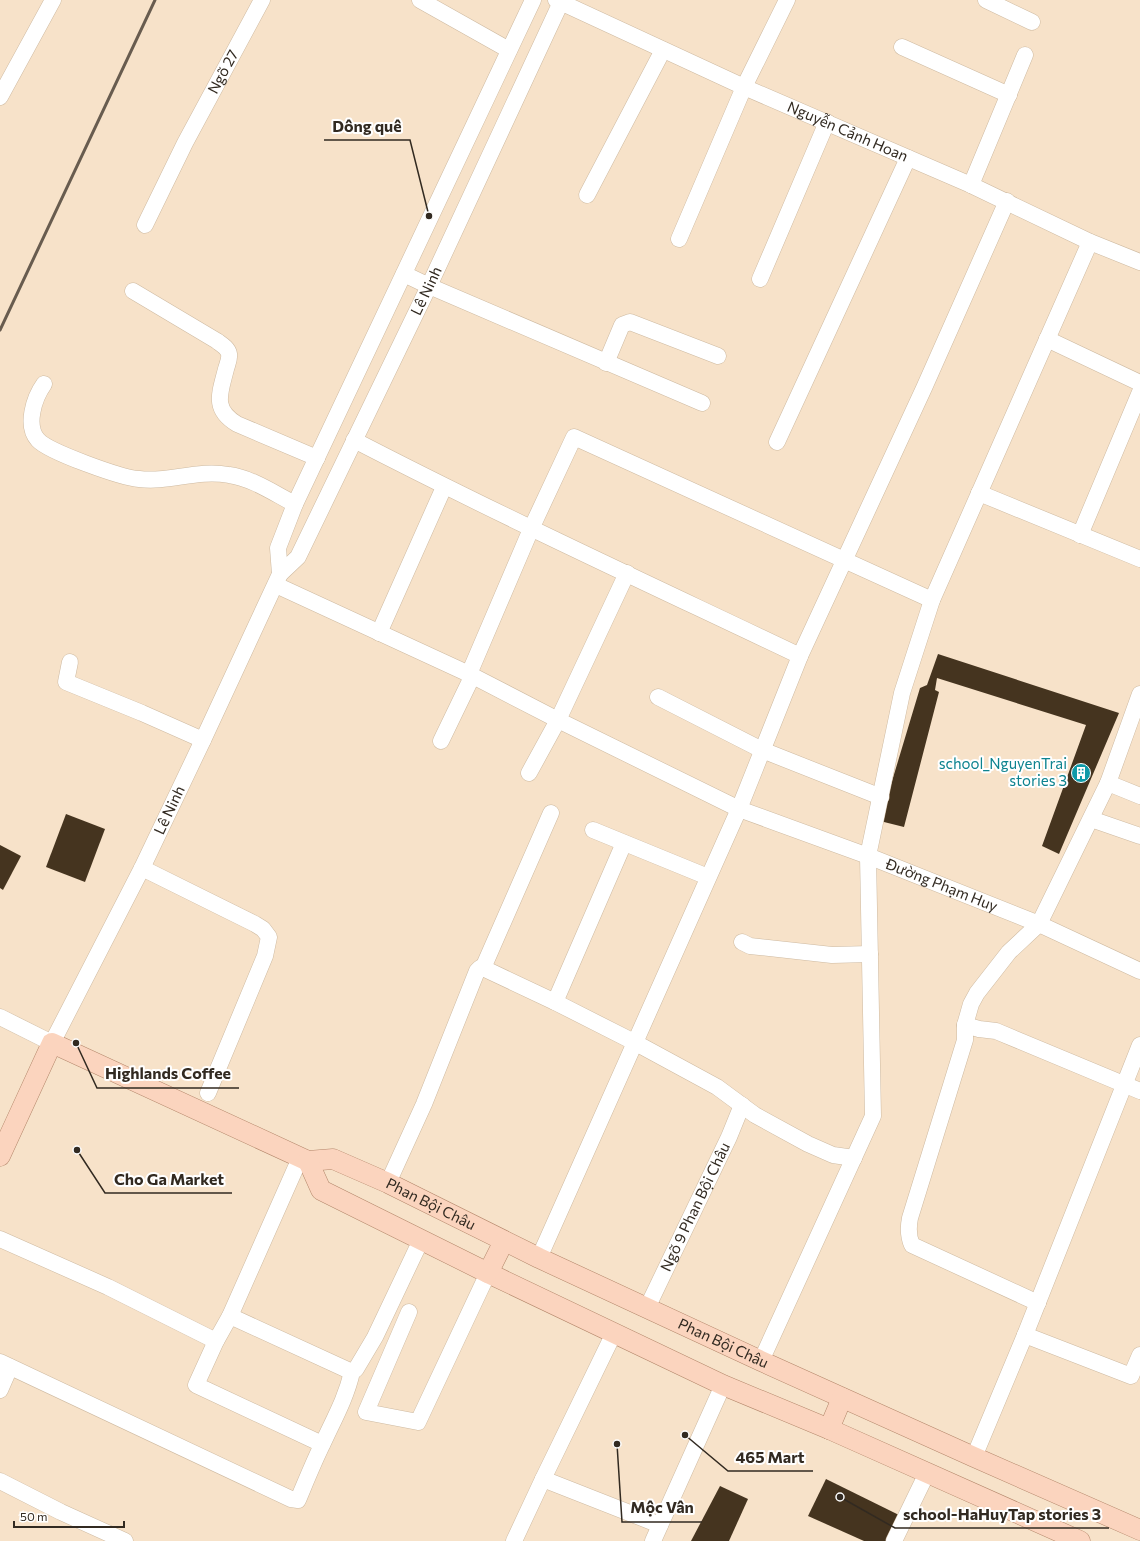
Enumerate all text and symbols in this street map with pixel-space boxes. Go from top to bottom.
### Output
street label: Ngõ 27 [203,46,242,97]
street label: Nguyễn Cảnh Hoan [785,97,911,165]
callout: Dông quê [324,112,410,140]
text: Dông quê [332,116,402,135]
street label: Lê Ninh [406,263,445,318]
place label: school_NguyenTrai stories 3 [939,754,1067,789]
building icon: school_NguyenTrai stories 3 [1070,762,1092,784]
street label: Lê Ninh [149,782,188,837]
street label: Đường Phạm Huy [883,854,1001,915]
callout: Highlands Coffee [97,1060,239,1088]
text: Highlands Coffee [105,1063,231,1082]
street label: Ngõ 9 Phan Bội Châu [656,1139,733,1274]
callout: Cho Ga Market [105,1165,232,1193]
text: Cho Ga Market [114,1169,224,1188]
street label: Phan Bội Châu [383,1173,479,1233]
street label: Phan Bội Châu [675,1314,772,1371]
callout: 465 Mart [728,1443,813,1471]
text: 465 Mart [735,1447,805,1466]
callout: Mộc Vân [622,1494,702,1522]
text: Mộc Vân [630,1497,694,1517]
callout: school-HaHuyTap stories 3 [895,1500,1109,1528]
scale bar [14,1503,124,1529]
text: school-HaHuyTap stories 3 [903,1504,1101,1523]
text: 50 m [20,1509,48,1523]

